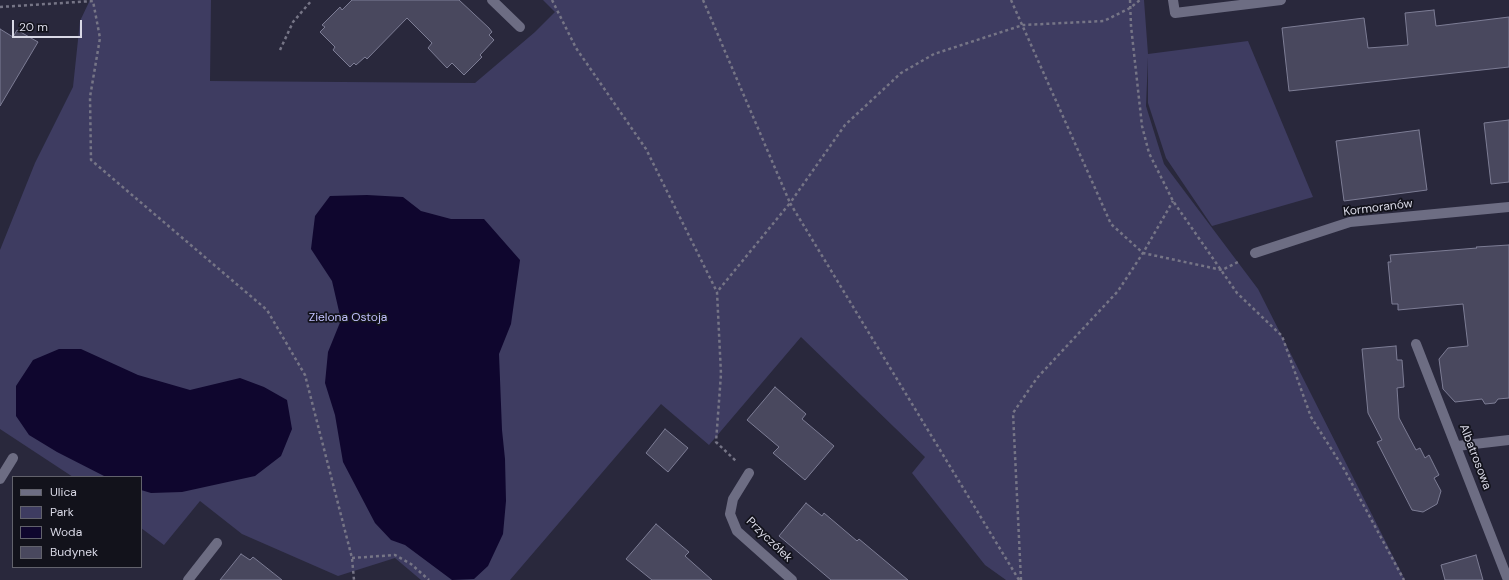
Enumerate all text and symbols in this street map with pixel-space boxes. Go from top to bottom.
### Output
scale bar [14,12,84,38]
text: 20 m [19,19,48,35]
street label: Kormoranów [1342,197,1414,219]
park label: Zielona Ostoja [309,311,387,325]
street label: Albatrosowa [1456,422,1494,492]
legend [12,476,142,568]
text: Ulica [50,484,77,500]
text: Park [50,504,74,520]
street label: Przyczółek [743,515,795,565]
text: Woda [50,524,82,540]
text: Budynek [50,544,98,560]

